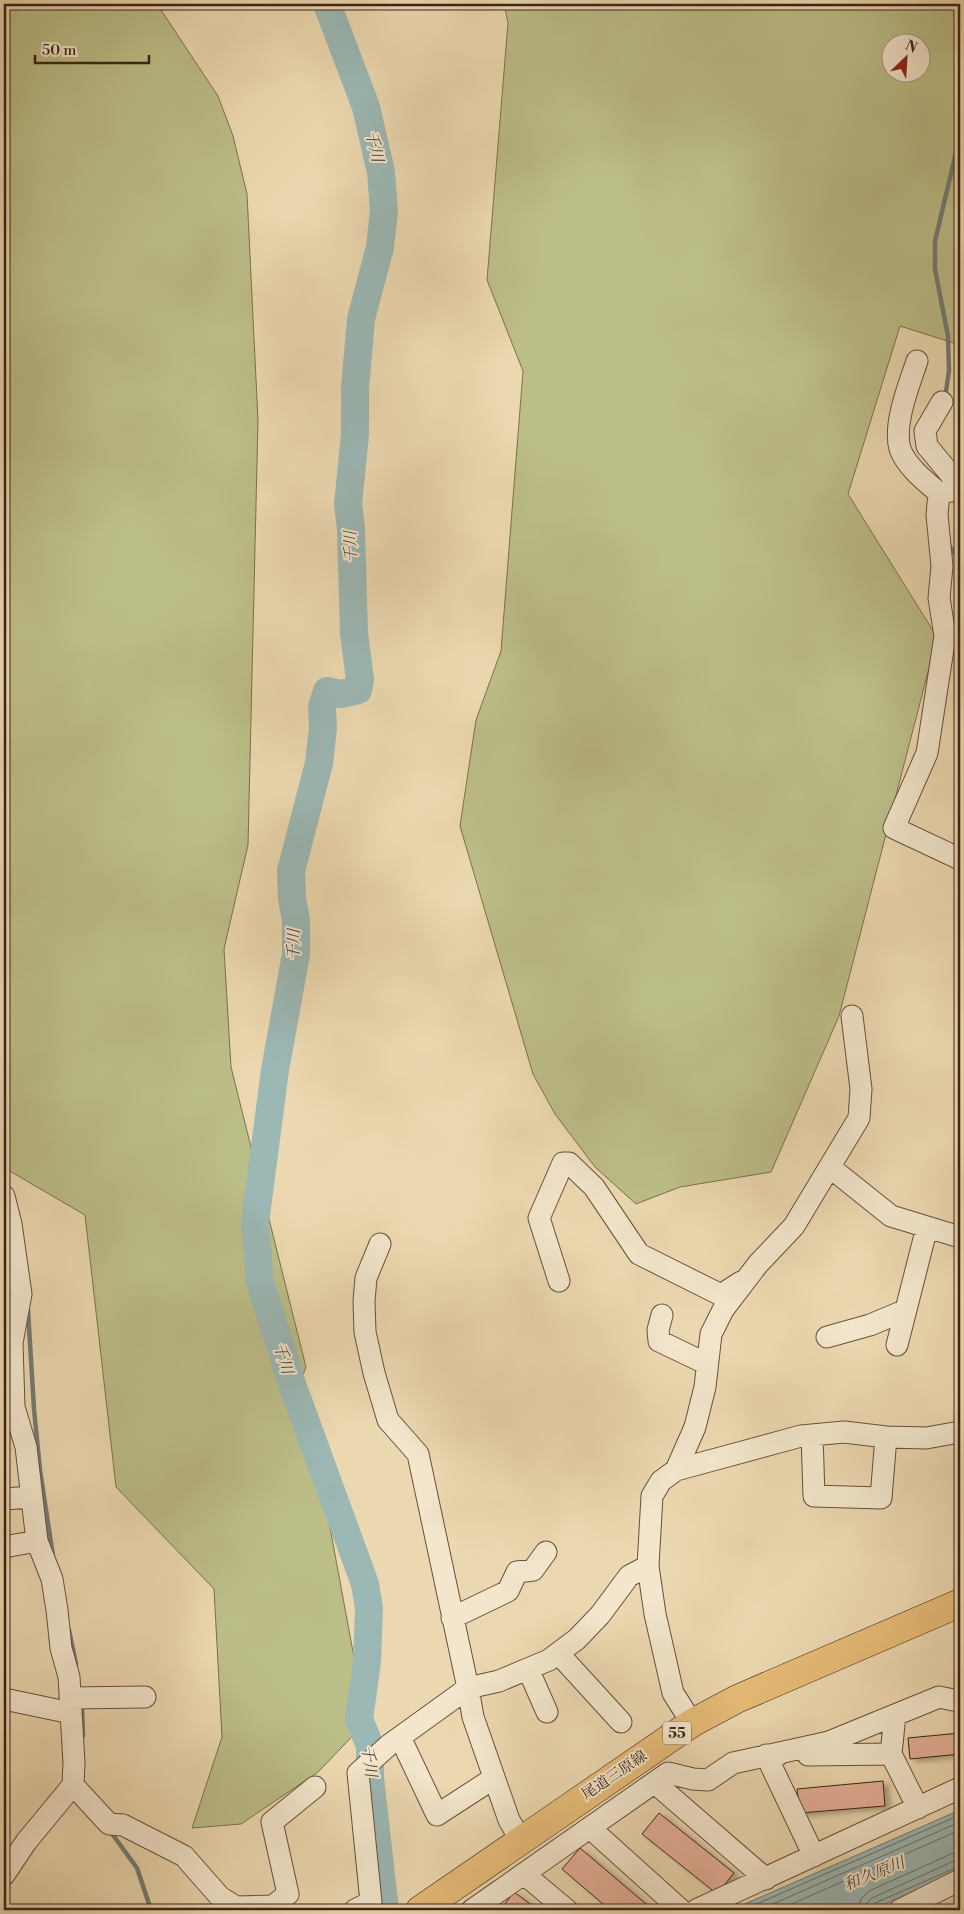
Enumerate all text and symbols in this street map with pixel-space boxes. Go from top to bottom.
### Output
scale bar [35,32,149,64]
north arrow [882,32,932,82]
text: N [902,37,920,58]
text: 50 m [42,41,76,60]
water label: 千川 [361,128,388,166]
water label: 千川 [340,529,362,563]
water label: 千川 [284,927,304,961]
water label: 千川 [269,1340,298,1378]
road number: 55 [663,1722,691,1745]
water label: 千川 [357,1744,381,1780]
street label: 尾道三原線 [578,1747,651,1804]
water label: 和久原川 [841,1852,910,1895]

